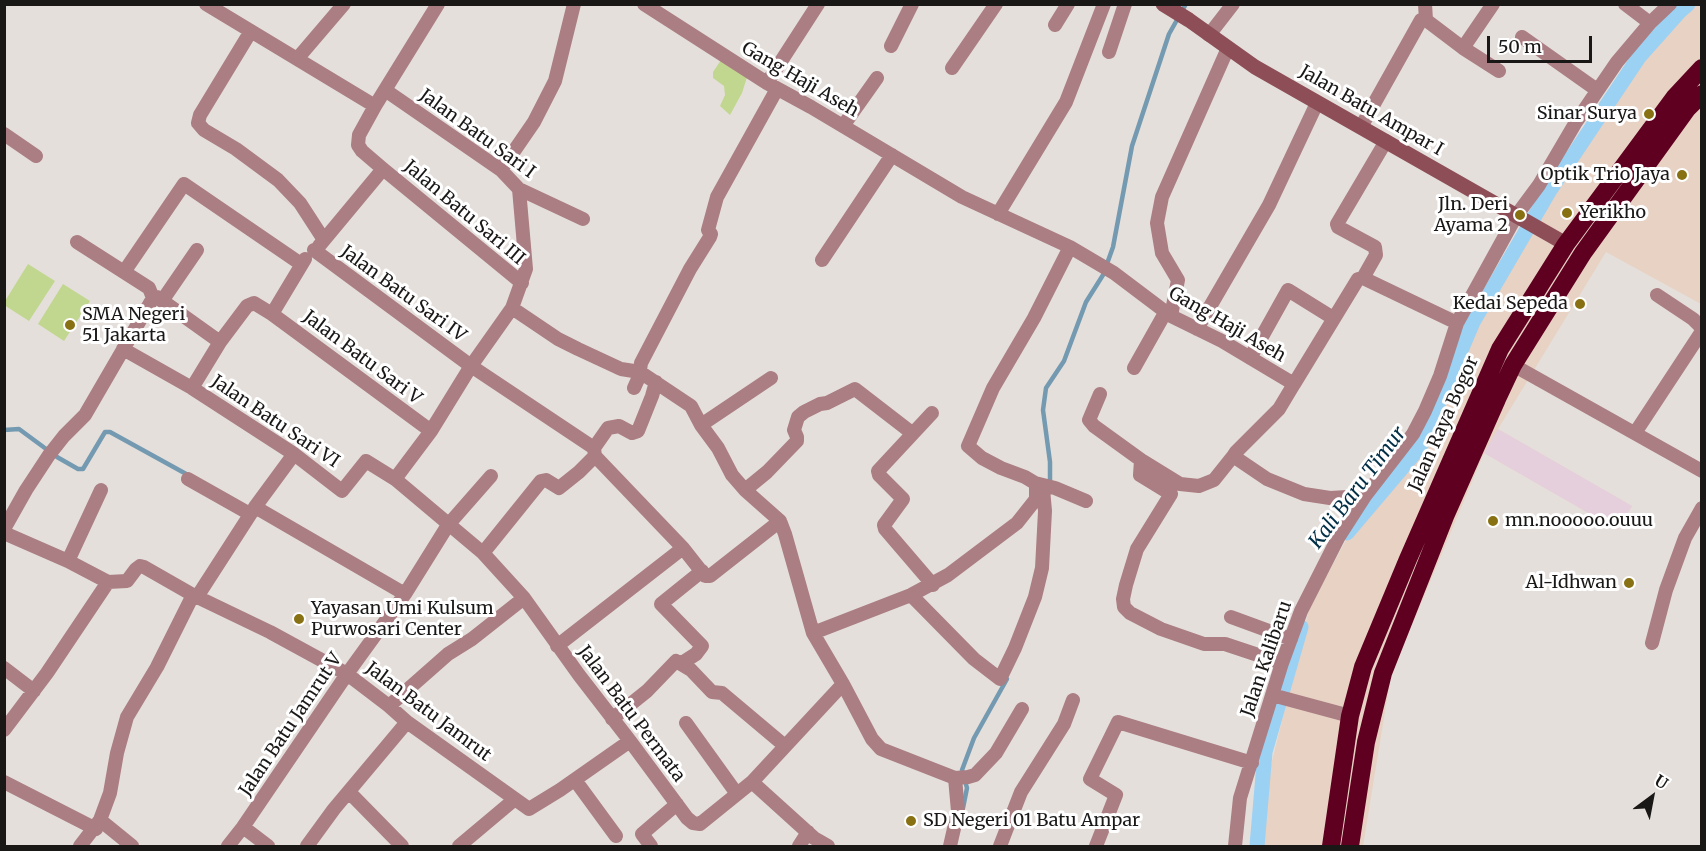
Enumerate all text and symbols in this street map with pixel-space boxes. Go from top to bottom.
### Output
scale bar [1490,24,1595,62]
text: 50 m [1498,35,1542,58]
street label: Gang Haji Aseh [738,38,862,122]
street label: Jalan Batu Ampar I [1295,61,1447,161]
street label: Jalan Batu Sari I [415,85,539,183]
place label: Sinar Surya [1537,103,1637,125]
marker: Sinar Surya [1642,107,1656,121]
street label: Jalan Batu Sari III [399,156,529,270]
place label: Optik Trio Jaya [1541,164,1670,186]
marker: Optik Trio Jaya [1675,168,1689,182]
place label: Jln. Deri Ayama 2 [1434,194,1508,236]
place label: Yerikho [1579,202,1646,224]
marker: Yerikho [1560,206,1574,220]
marker: Jln. Deri Ayama 2 [1513,208,1527,222]
street label: Jalan Batu Sari IV [336,241,470,347]
street label: Gang Haji Aseh [1165,283,1289,367]
place label: Kedai Sepeda [1453,293,1568,315]
marker: Kedai Sepeda [1573,297,1587,311]
place label: SMA Negeri 51 Jakarta [82,304,185,346]
street label: Jalan Batu Sari V [298,306,426,410]
marker: SMA Negeri 51 Jakarta [63,318,77,332]
street label: Jalan Raya Bogor [1404,353,1484,495]
street label: Jalan Batu Sari VI [207,371,343,473]
water label: Kali Baru Timur [1304,422,1412,554]
place label: mn.nooooo.ouuu [1505,510,1653,532]
marker: mn.nooooo.ouuu [1486,514,1500,528]
place label: Al-Idhwan [1525,572,1617,594]
marker: Al-Idhwan [1622,576,1636,590]
place label: Yayasan Umi Kulsum Purwosari Center [311,598,494,640]
street label: Jalan Kalibaru [1237,598,1297,720]
marker: Yayasan Umi Kulsum Purwosari Center [292,612,306,626]
street label: Jalan Batu Permata [573,642,689,786]
street label: Jalan Batu Jamrut V [235,649,347,801]
street label: Jalan Batu Jamrut [361,658,495,766]
north arrow [1622,767,1682,827]
text: U [1651,770,1672,793]
place label: SD Negeri 01 Batu Ampar [923,810,1140,832]
marker: SD Negeri 01 Batu Ampar [904,814,918,828]

